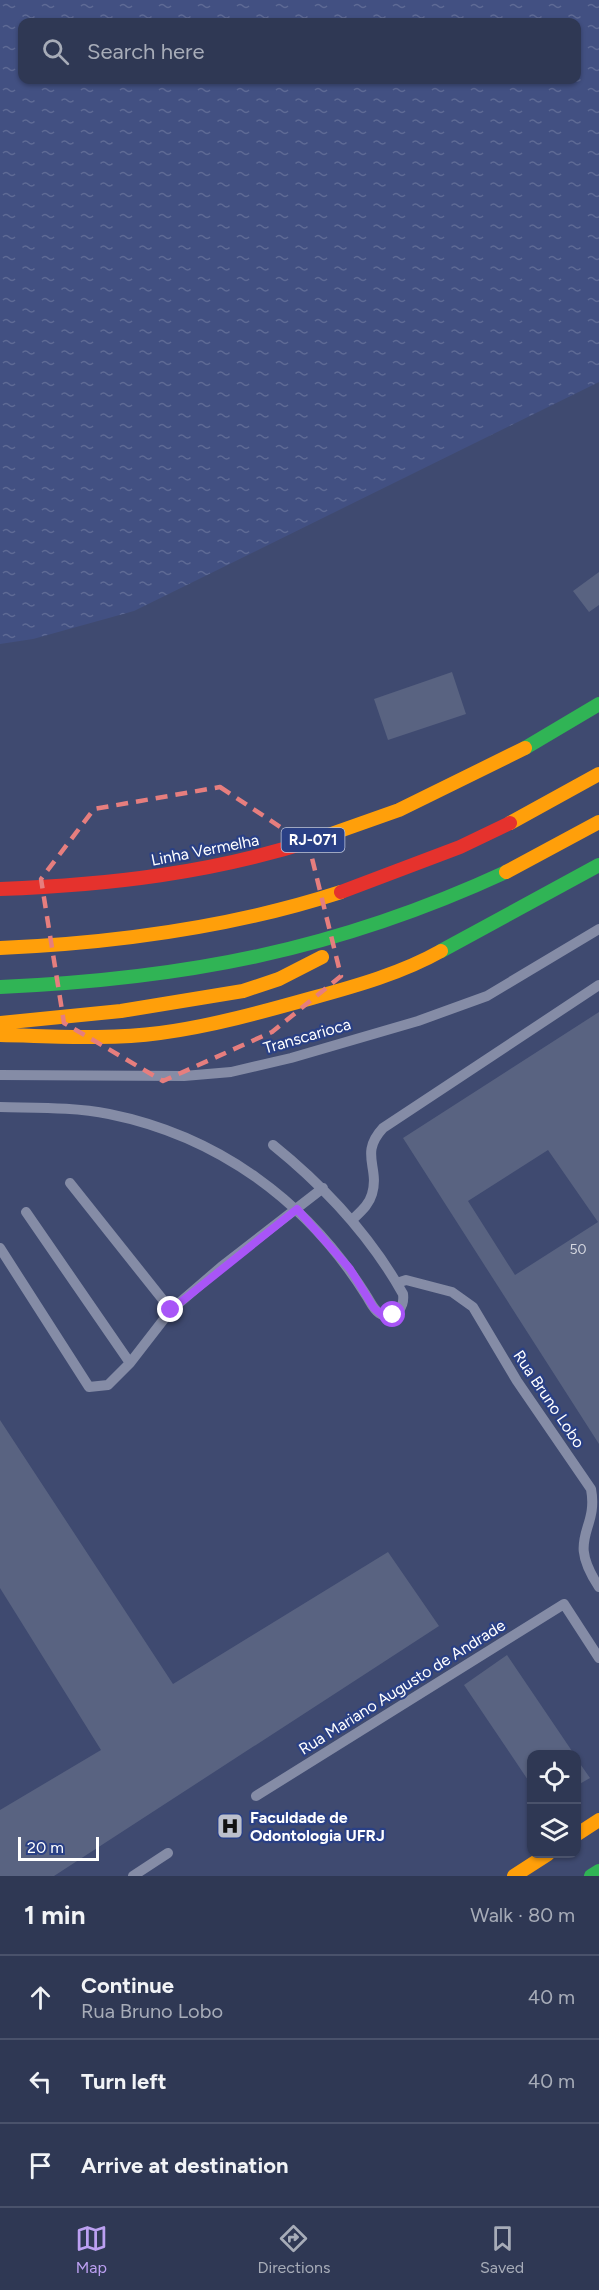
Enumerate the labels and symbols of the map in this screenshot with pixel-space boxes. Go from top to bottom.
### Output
road number: RJ-071 [282,828,344,852]
street label: Linha Vermelha [149,830,261,870]
street label: Transcarioca [261,1014,353,1058]
house number: 50 [569,1241,587,1258]
route end [157,1296,183,1322]
route start [379,1301,405,1327]
street label: Rua Bruno Lobo [509,1347,589,1451]
street label: Rua Mariano Augusto de Andrade [295,1615,509,1759]
place label: Faculdade de Odontologia UFRJ [250,1808,385,1845]
hospital icon: Faculdade de Odontologia UFRJ [215,1811,245,1841]
scale bar [18,1834,99,1862]

